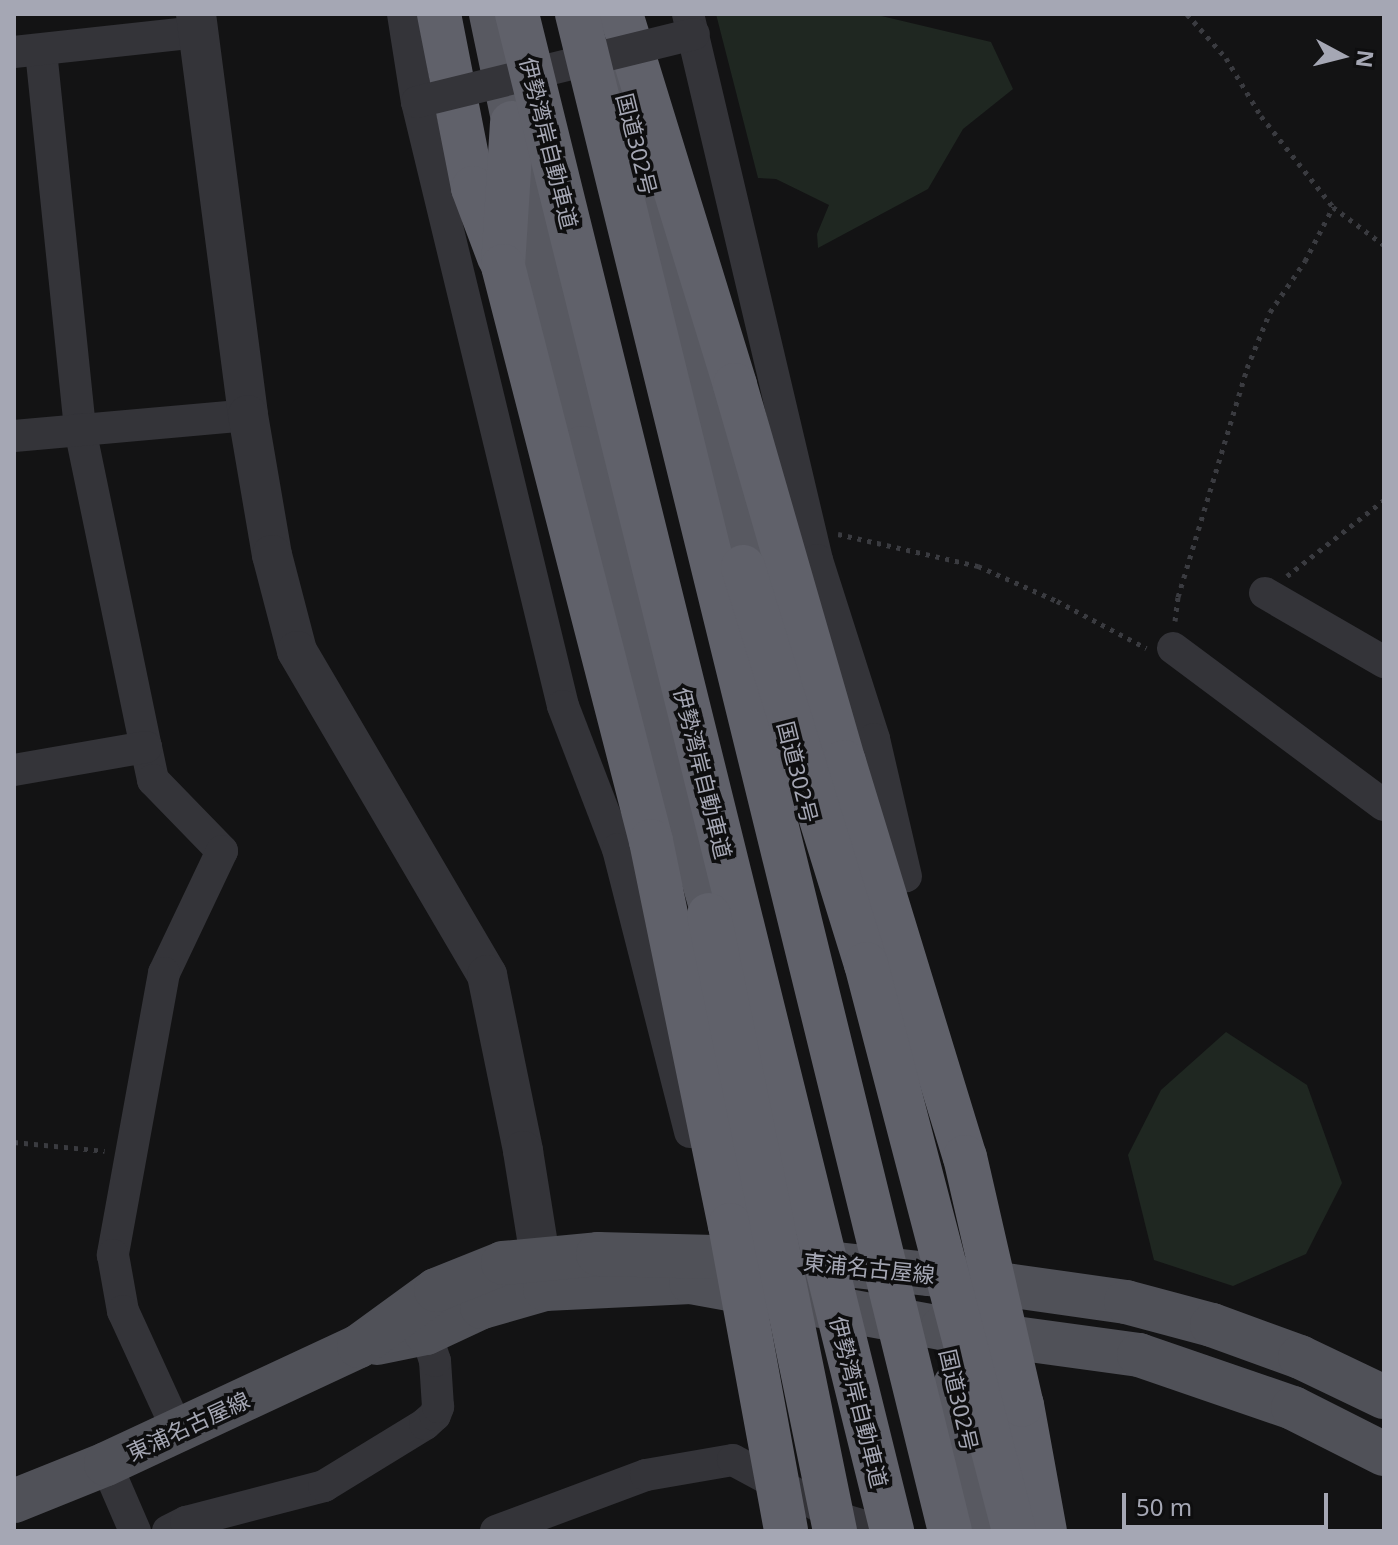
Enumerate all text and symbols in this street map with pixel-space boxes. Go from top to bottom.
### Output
north arrow [1302,16,1382,96]
text: N [1350,48,1382,70]
street label: 伊勢湾岸自動車道 [515,54,583,232]
street label: 国道302号 [612,90,662,198]
street label: 伊勢湾岸自動車道 [669,684,737,862]
street label: 国道302号 [773,718,823,826]
street label: 東浦名古屋線 [802,1248,936,1288]
street label: 伊勢湾岸自動車道 [825,1313,893,1491]
street label: 国道302号 [934,1346,984,1454]
street label: 東浦名古屋線 [123,1386,253,1466]
scale bar [1126,1477,1332,1527]
text: 50 m [1136,1490,1192,1523]

